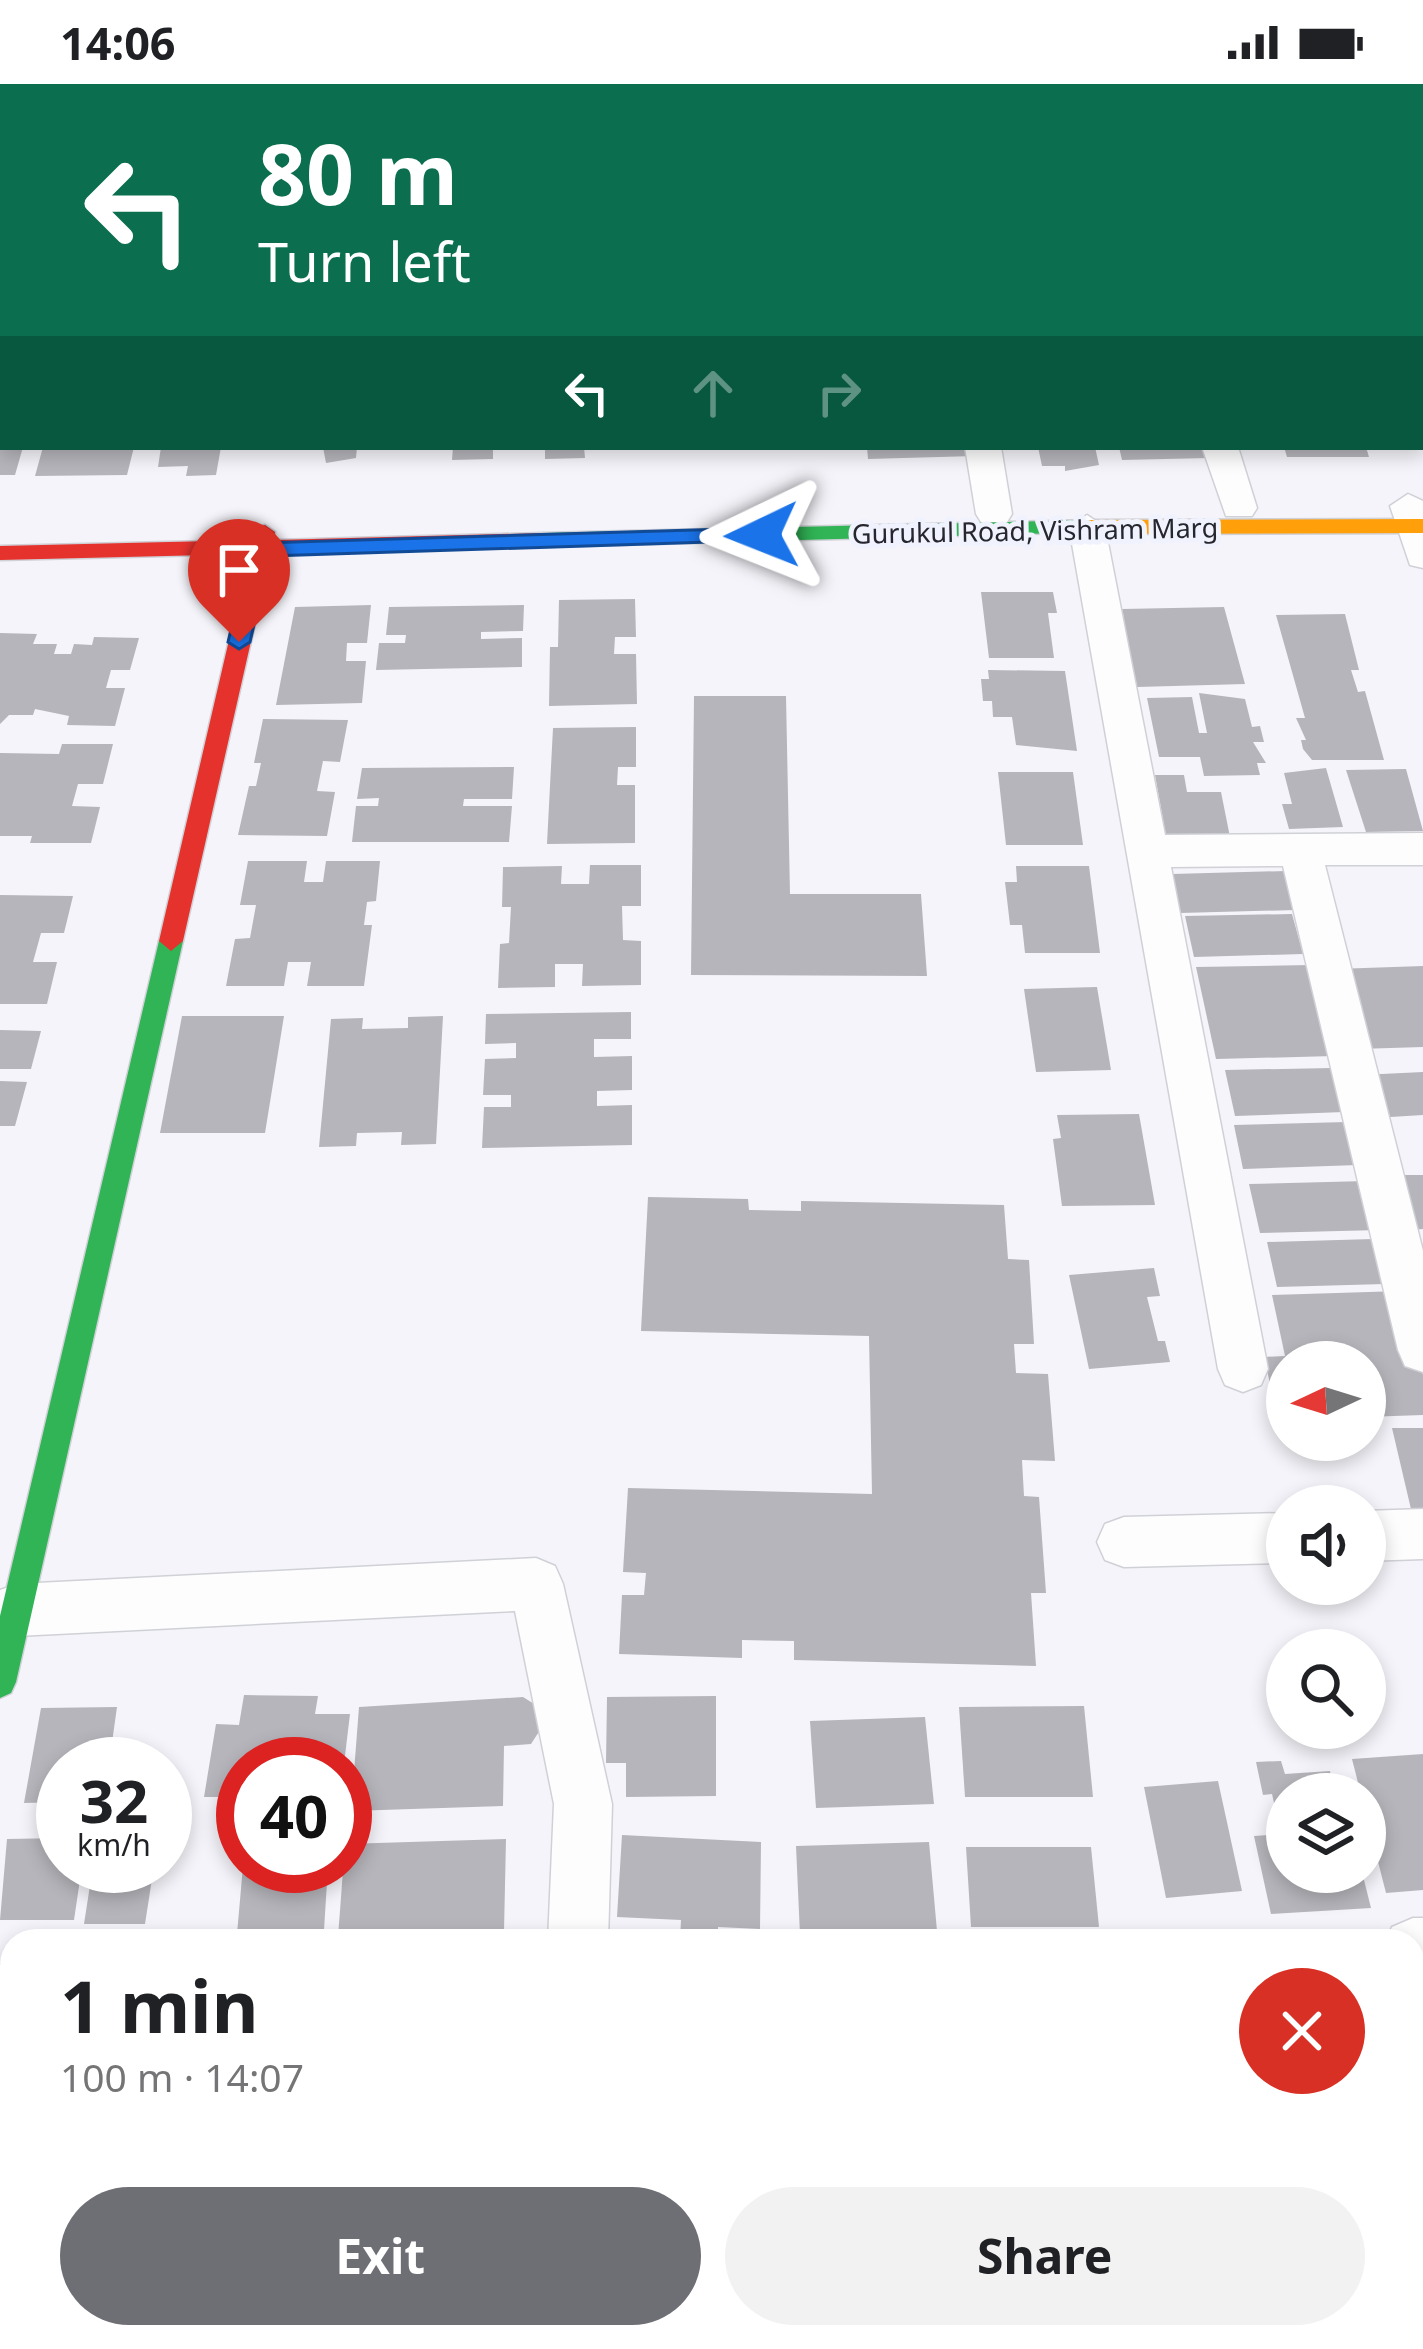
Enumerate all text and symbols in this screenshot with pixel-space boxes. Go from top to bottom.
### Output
text: 14:06 [60,12,176,73]
text: 80 m [258,115,458,230]
icon: left [60,132,216,288]
text: Turn left [258,224,471,298]
icon: left [554,360,620,426]
icon: ahead [680,360,746,426]
icon: right [806,360,872,426]
position arrow [699,472,825,598]
street label: Gurukul Road, Vishram Marg [852,508,1218,552]
pin [188,519,290,642]
icon: arrive [206,537,272,603]
north arrow [1266,1341,1386,1461]
map controls [1266,1341,1386,1893]
button: sound [1266,1485,1386,1605]
button: search [1266,1629,1386,1749]
speed limit sign: 40 [216,1737,372,1893]
text: 32 [80,1759,148,1841]
button: layers [1266,1773,1386,1893]
text: km/h [77,1824,151,1865]
text: 1 min [60,1956,258,2054]
button: close [1239,1968,1365,2094]
text: 100 m · 14:07 [60,2050,304,2103]
button: Exit [60,2187,701,2325]
button: Share [725,2187,1365,2325]

